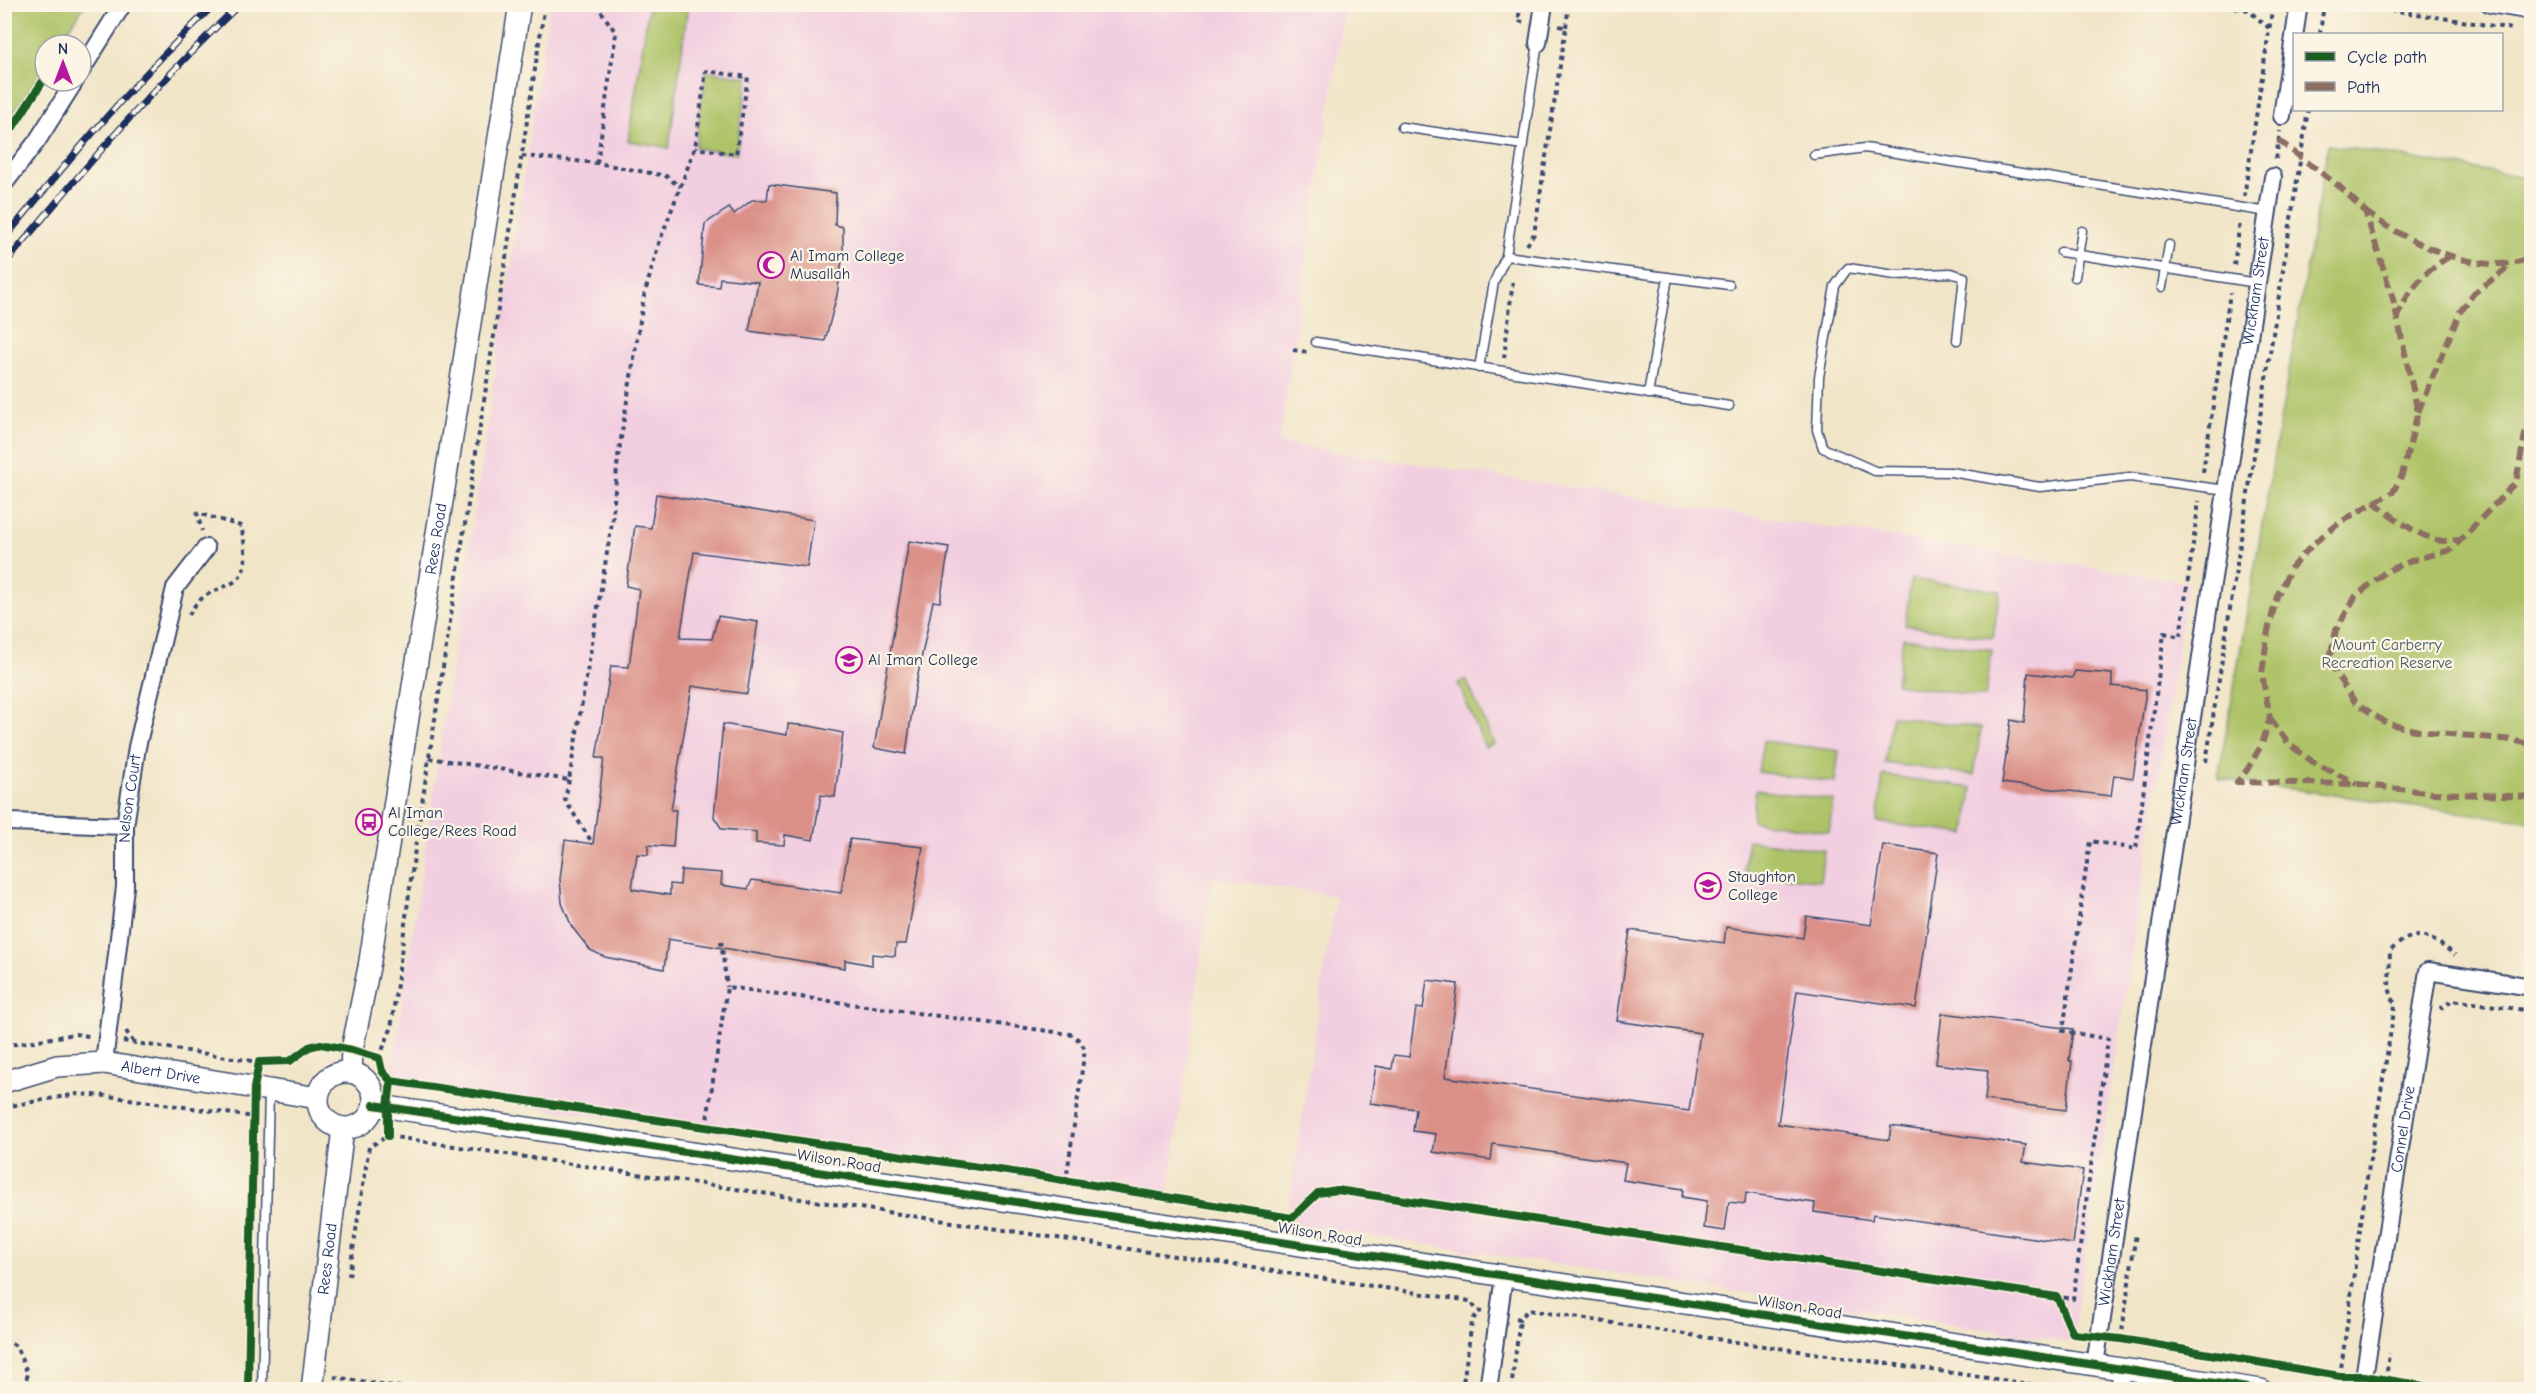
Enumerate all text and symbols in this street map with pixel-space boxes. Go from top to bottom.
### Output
north arrow [33,33,93,93]
legend [2293,33,2503,111]
text: N [58,40,68,58]
text: Cycle path [2347,47,2427,68]
text: Path [2347,77,2380,98]
street label: Wickham Street [2239,236,2273,346]
place label: Al Imam College Musallah [790,247,904,283]
mosque icon: Al Imam College Musallah [756,250,786,280]
street label: Rees Road [422,502,451,576]
park label: Mount Carberry Recreation Reserve [2322,636,2452,672]
school or university icon: Al Iman College [834,645,864,675]
place label: Al Iman College [868,651,978,669]
street label: Wickham Street [2167,716,2201,827]
street label: Nelson Court [116,753,145,843]
place label: Al Iman College/Rees Road [388,804,517,840]
bus stop icon: Al Iman College/Rees Road [354,807,384,837]
place label: Staughton College [1728,868,1796,904]
school or university icon: Staughton College [1693,871,1723,901]
street label: Albert Drive [120,1057,202,1088]
street label: Connel Drive [2387,1085,2419,1174]
street label: Wilson Road [796,1145,882,1177]
street label: Wickham Street [2095,1197,2129,1307]
street label: Wilson Road [1277,1218,1363,1250]
street label: Rees Road [314,1222,341,1296]
street label: Wilson Road [1757,1291,1843,1323]

